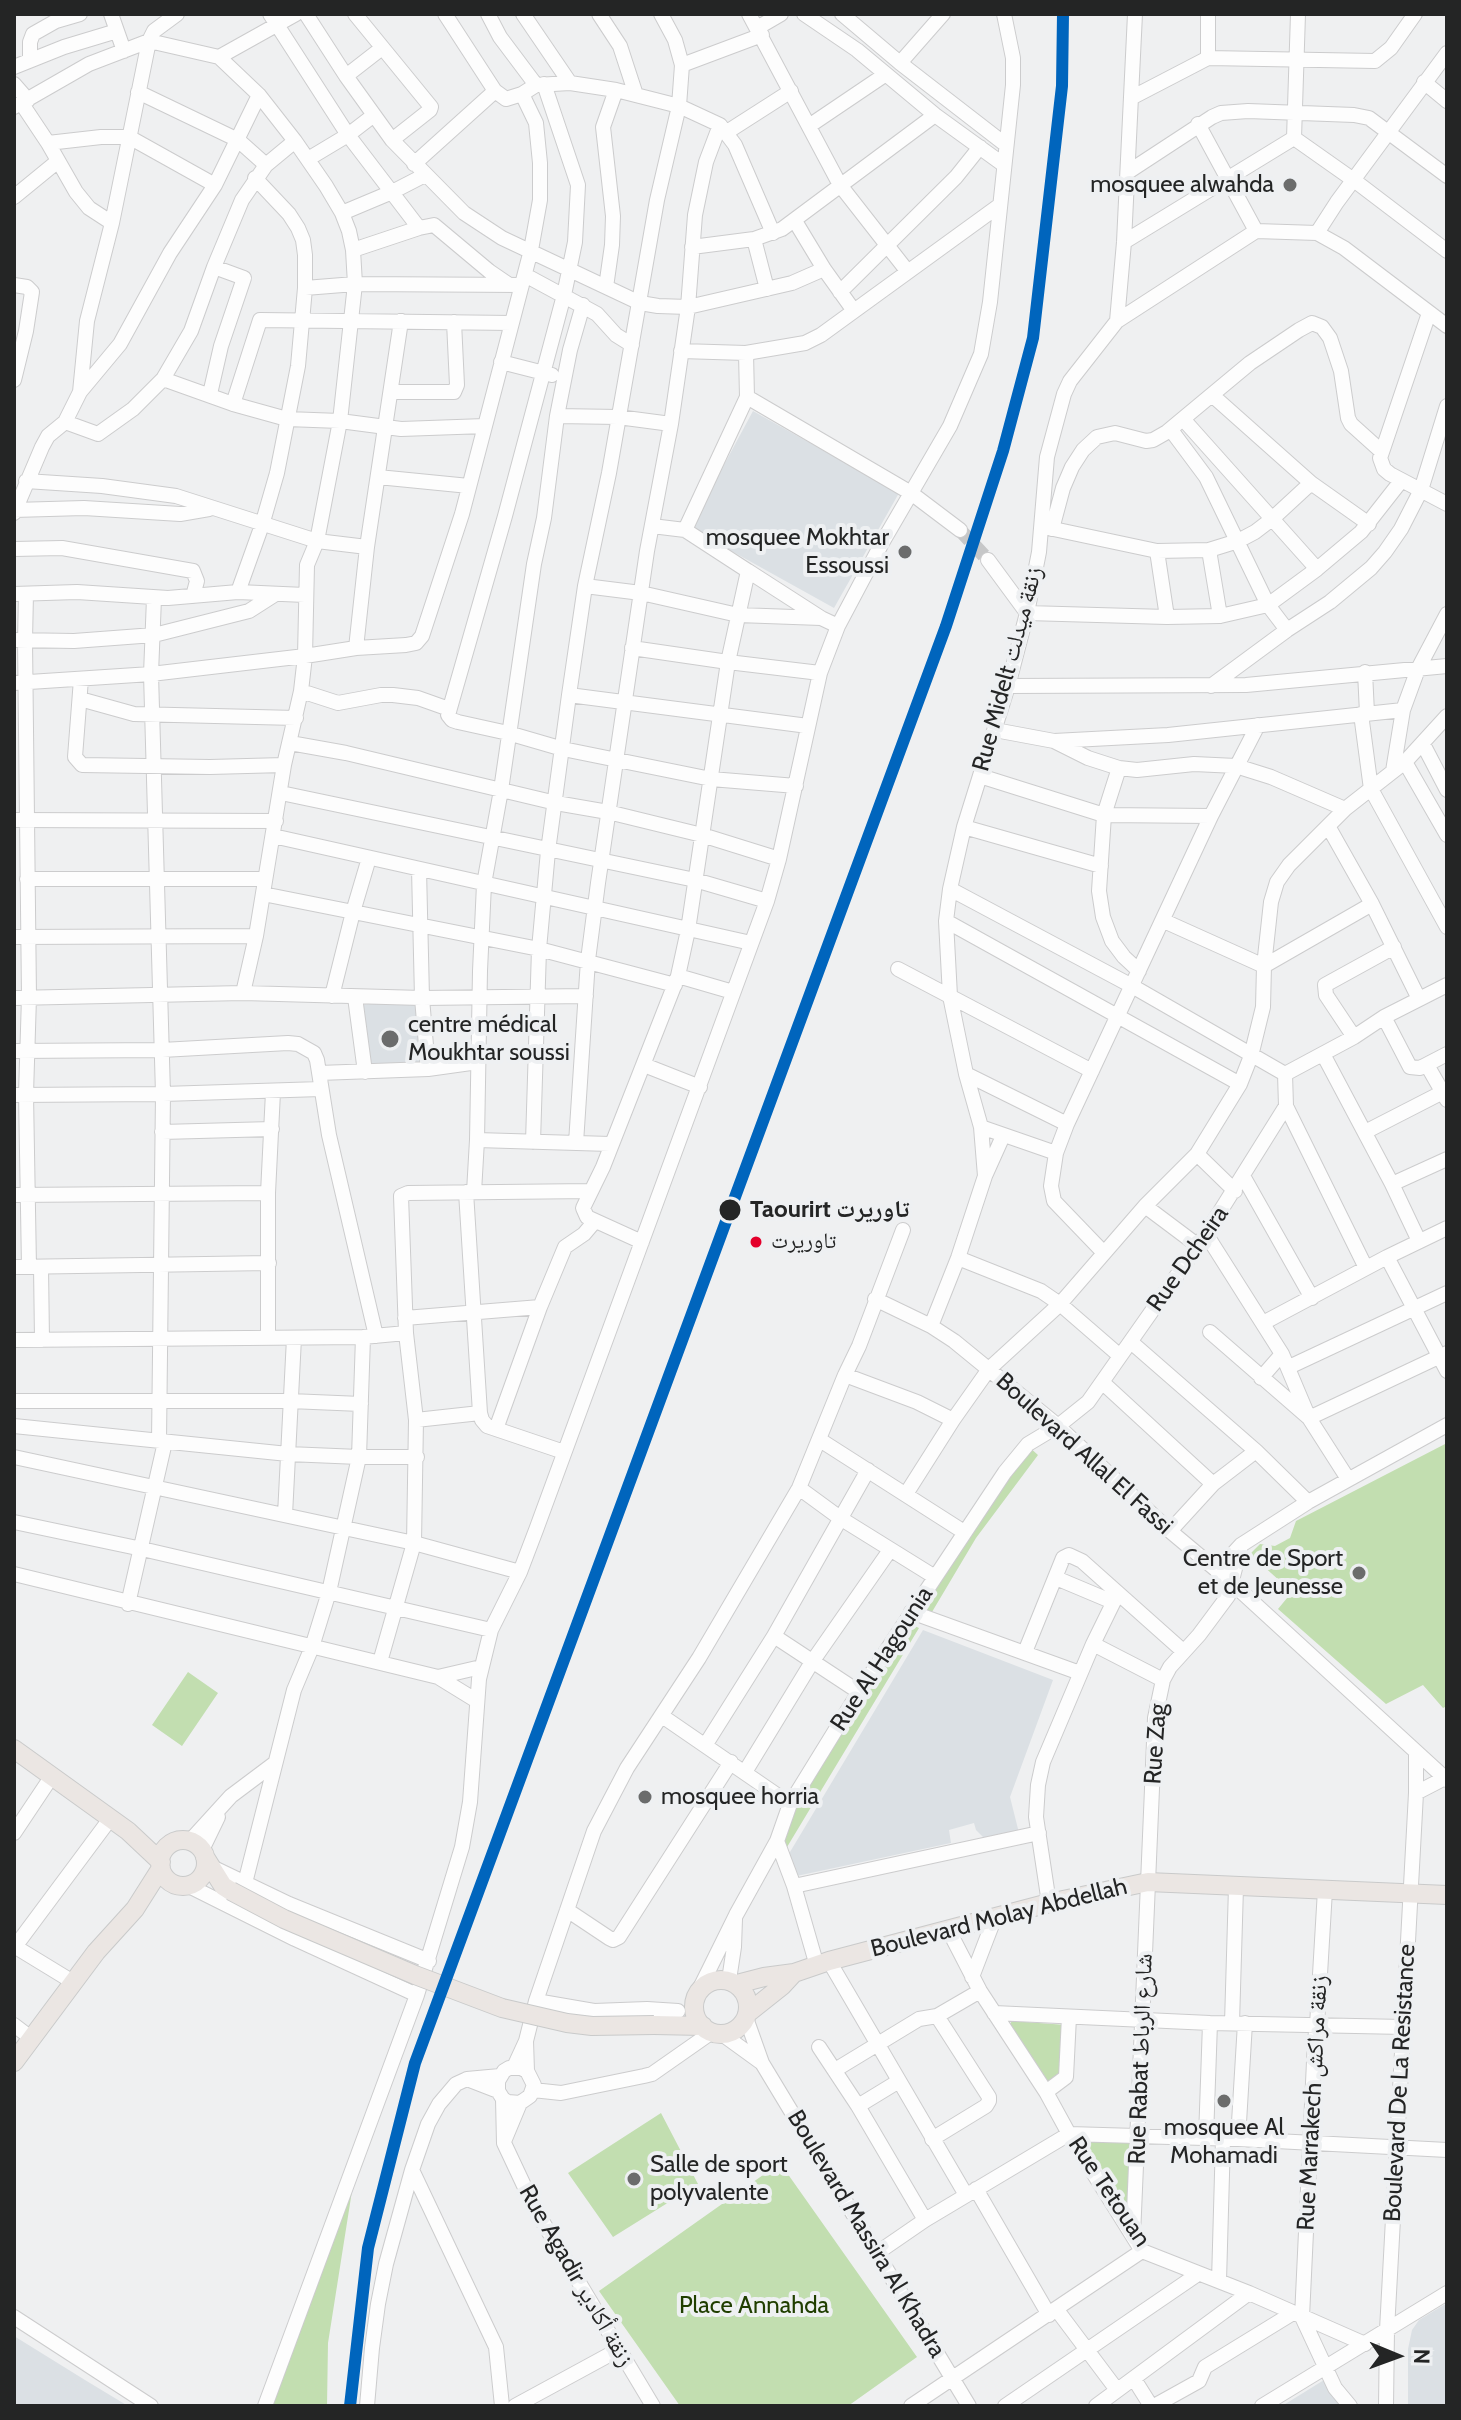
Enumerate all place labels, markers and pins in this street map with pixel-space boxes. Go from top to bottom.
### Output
place label: mosquee alwahda [1090,171,1274,199]
marker: mosquee alwahda [1281,176,1299,194]
place label: mosquee Mokhtar Essoussi [706,524,889,580]
marker: mosquee Mokhtar Essoussi [896,543,914,561]
place label: centre médical Moukhtar soussi [408,1011,570,1067]
marker: centre médical Moukhtar soussi [379,1028,401,1050]
place label: Taourirt تاوريرت [750,1196,909,1224]
marker: Taourirt تاوريرت [717,1197,743,1223]
place label: تاوريرت [771,1229,836,1255]
marker: تاوريرت [748,1234,764,1250]
place label: Centre de Sport et de Jeunesse [1183,1545,1343,1601]
marker: Centre de Sport et de Jeunesse [1350,1564,1368,1582]
place label: mosquee horria [661,1783,819,1811]
marker: mosquee horria [636,1788,654,1806]
marker: mosquee Al Mohamadi [1215,2092,1233,2110]
place label: mosquee Al Mohamadi [1164,2114,1284,2170]
place label: Salle de sport polyvalente [650,2151,788,2207]
marker: Salle de sport polyvalente [625,2170,643,2188]

